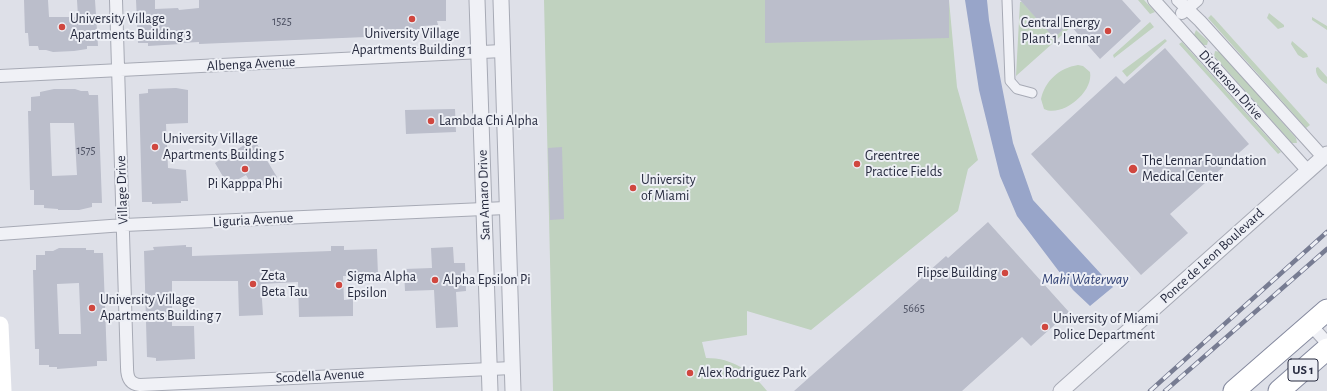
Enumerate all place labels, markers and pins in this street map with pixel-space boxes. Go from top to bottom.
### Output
place label: University Village Apartments Building 3 [70,11,191,44]
marker: University Village Apartments Building 1 [407,14,417,24]
place label: Central Energy Plant 1, Lennar [1021,15,1100,48]
marker: University Village Apartments Building 3 [57,22,67,32]
place label: University Village Apartments Building 1 [352,26,472,58]
marker: Central Energy Plant 1, Lennar [1103,26,1113,36]
place label: Lambda Chi Alpha [439,113,538,129]
marker: Lambda Chi Alpha [426,116,436,126]
place label: University Village Apartments Building 5 [163,131,284,164]
marker: University Village Apartments Building 5 [150,142,160,152]
place label: Greentree Practice Fields [865,148,942,180]
place label: The Lennar Foundation Medical Center [1142,153,1267,186]
marker: Greentree Practice Fields [852,159,862,169]
marker: The Lennar Foundation Medical Center [1127,163,1139,175]
marker: Pi Kapppa Phi [240,164,250,174]
place label: University of Miami [641,172,696,204]
place label: Pi Kapppa Phi [207,176,283,192]
marker: University of Miami [628,183,638,193]
place label: Flipse Building [917,265,997,281]
place label: Zeta Beta Tau [261,268,308,300]
marker: Flipse Building [1000,268,1010,278]
place label: Sigma Alpha Epsilon [347,269,416,302]
place label: Alpha Epsilon Pi [443,272,531,288]
marker: Alpha Epsilon Pi [430,275,440,285]
marker: Zeta Beta Tau [248,279,258,289]
marker: Sigma Alpha Epsilon [334,280,344,290]
place label: University Village Apartments Building 7 [100,292,221,324]
marker: University Village Apartments Building 7 [87,303,97,313]
place label: University of Miami Police Department [1053,311,1159,344]
marker: University of Miami Police Department [1040,322,1050,332]
place label: Alex Rodriguez Park [698,365,806,381]
marker: Alex Rodriguez Park [685,368,695,378]

